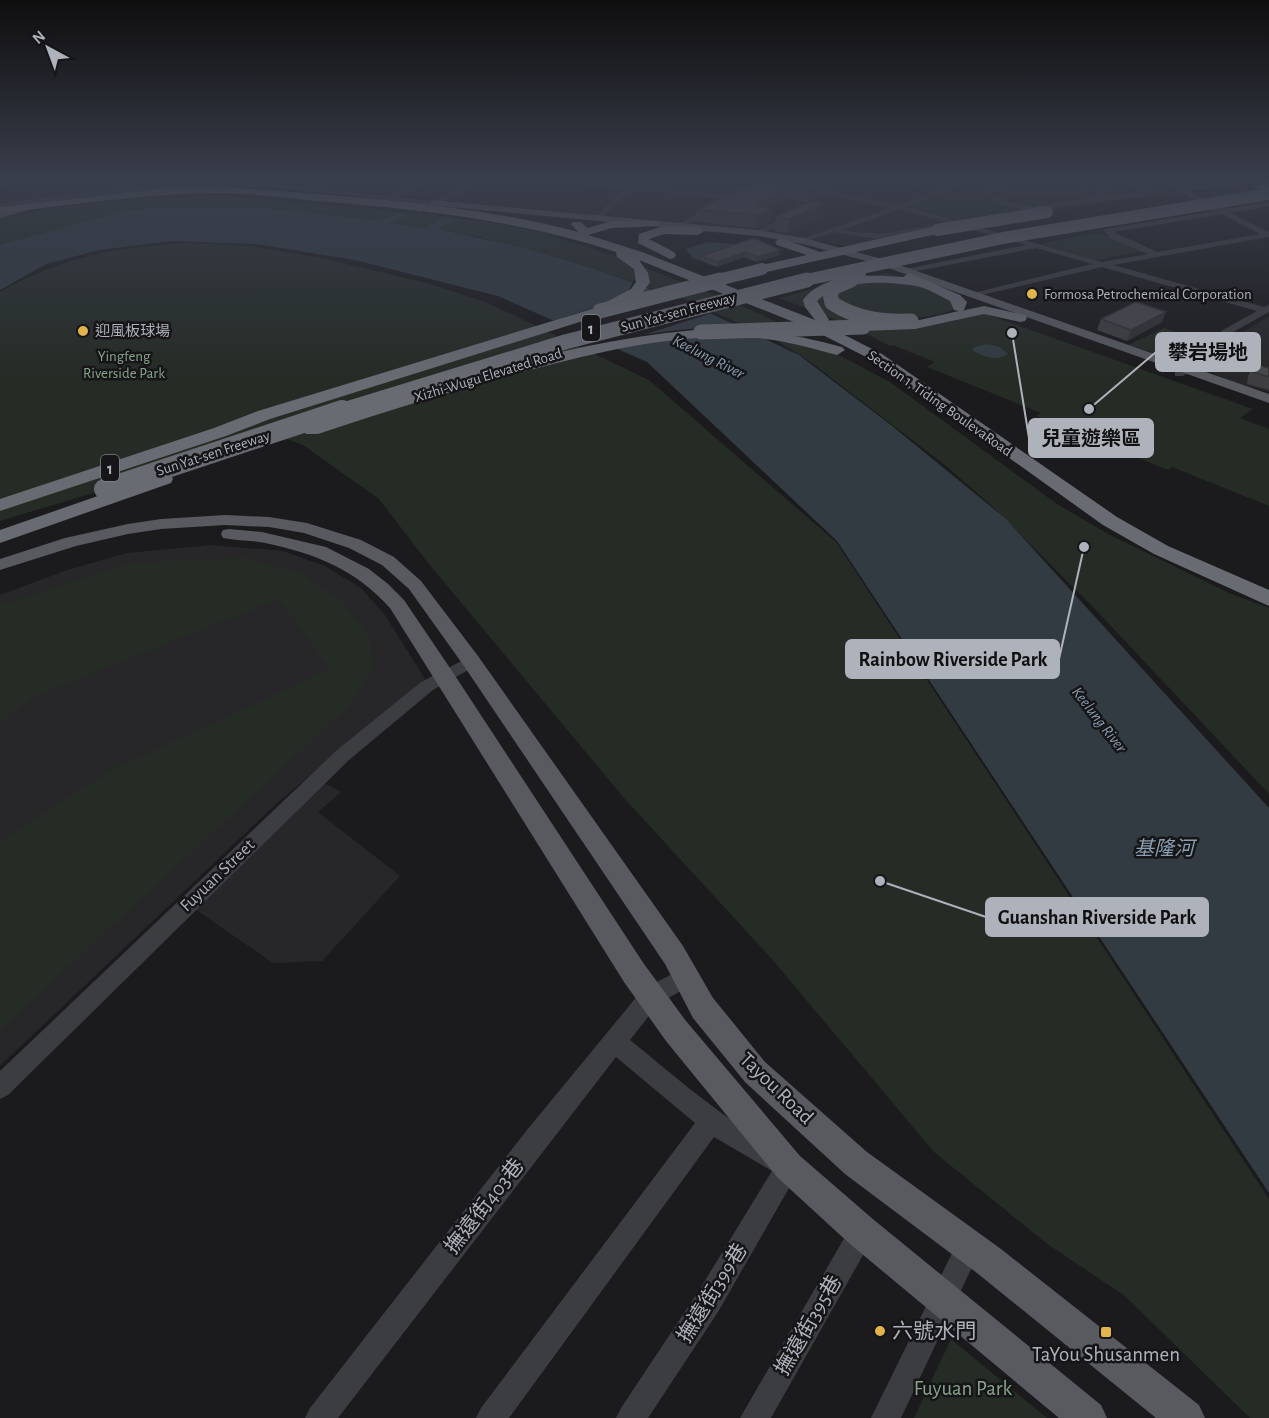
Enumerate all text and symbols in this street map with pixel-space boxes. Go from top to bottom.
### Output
north arrow [18,18,78,78]
text: N [29,28,48,47]
marker: Formosa Petrochemical Corporation [1025,287,1039,301]
place label: Formosa Petrochemical Corporation [1044,287,1252,302]
street label: Sun Yat-sen Freeway [619,290,738,335]
road number: 1 [582,315,600,341]
place label: 迎風板球場 [95,323,170,339]
marker: 迎風板球場 [76,324,90,338]
water label: Keelung River [670,332,748,382]
callout: 攀岩場地 [1156,333,1260,371]
text: 攀岩場地 [1168,342,1248,363]
street label: Xizhi-Wugu Elevated Road [412,346,564,405]
street label: Section 1, Tiding BoulevaRoad [865,348,1015,459]
park label: Yingfeng Riverside Park [83,349,165,381]
callout: 兒童遊樂區 [1029,419,1153,457]
text: 兒童遊樂區 [1041,427,1141,449]
street label: Sun Yat-sen Freeway [155,428,272,479]
road number: 1 [101,455,119,481]
callout: Rainbow Riverside Park [846,640,1059,678]
text: Rainbow Riverside Park [859,650,1048,670]
water label: Keelung River [1069,684,1130,756]
street label: Fuyuan Street [177,836,258,915]
water label: 基隆河 [1134,838,1198,859]
callout: Guanshan Riverside Park [986,898,1208,936]
text: Guanshan Riverside Park [998,908,1196,928]
street label: Tayou Road [736,1048,818,1128]
street label: 撫遠街403巷 [440,1154,528,1258]
street label: 撫遠街399巷 [673,1240,751,1346]
street label: 撫遠街395巷 [771,1271,845,1379]
place label: 六號水門 [892,1320,976,1342]
marker: 六號水門 [873,1324,887,1338]
marker: TaYou Shusanmen [1099,1325,1113,1339]
place label: TaYou Shusanmen [1032,1344,1180,1365]
park label: Fuyuan Park [914,1378,1013,1399]

